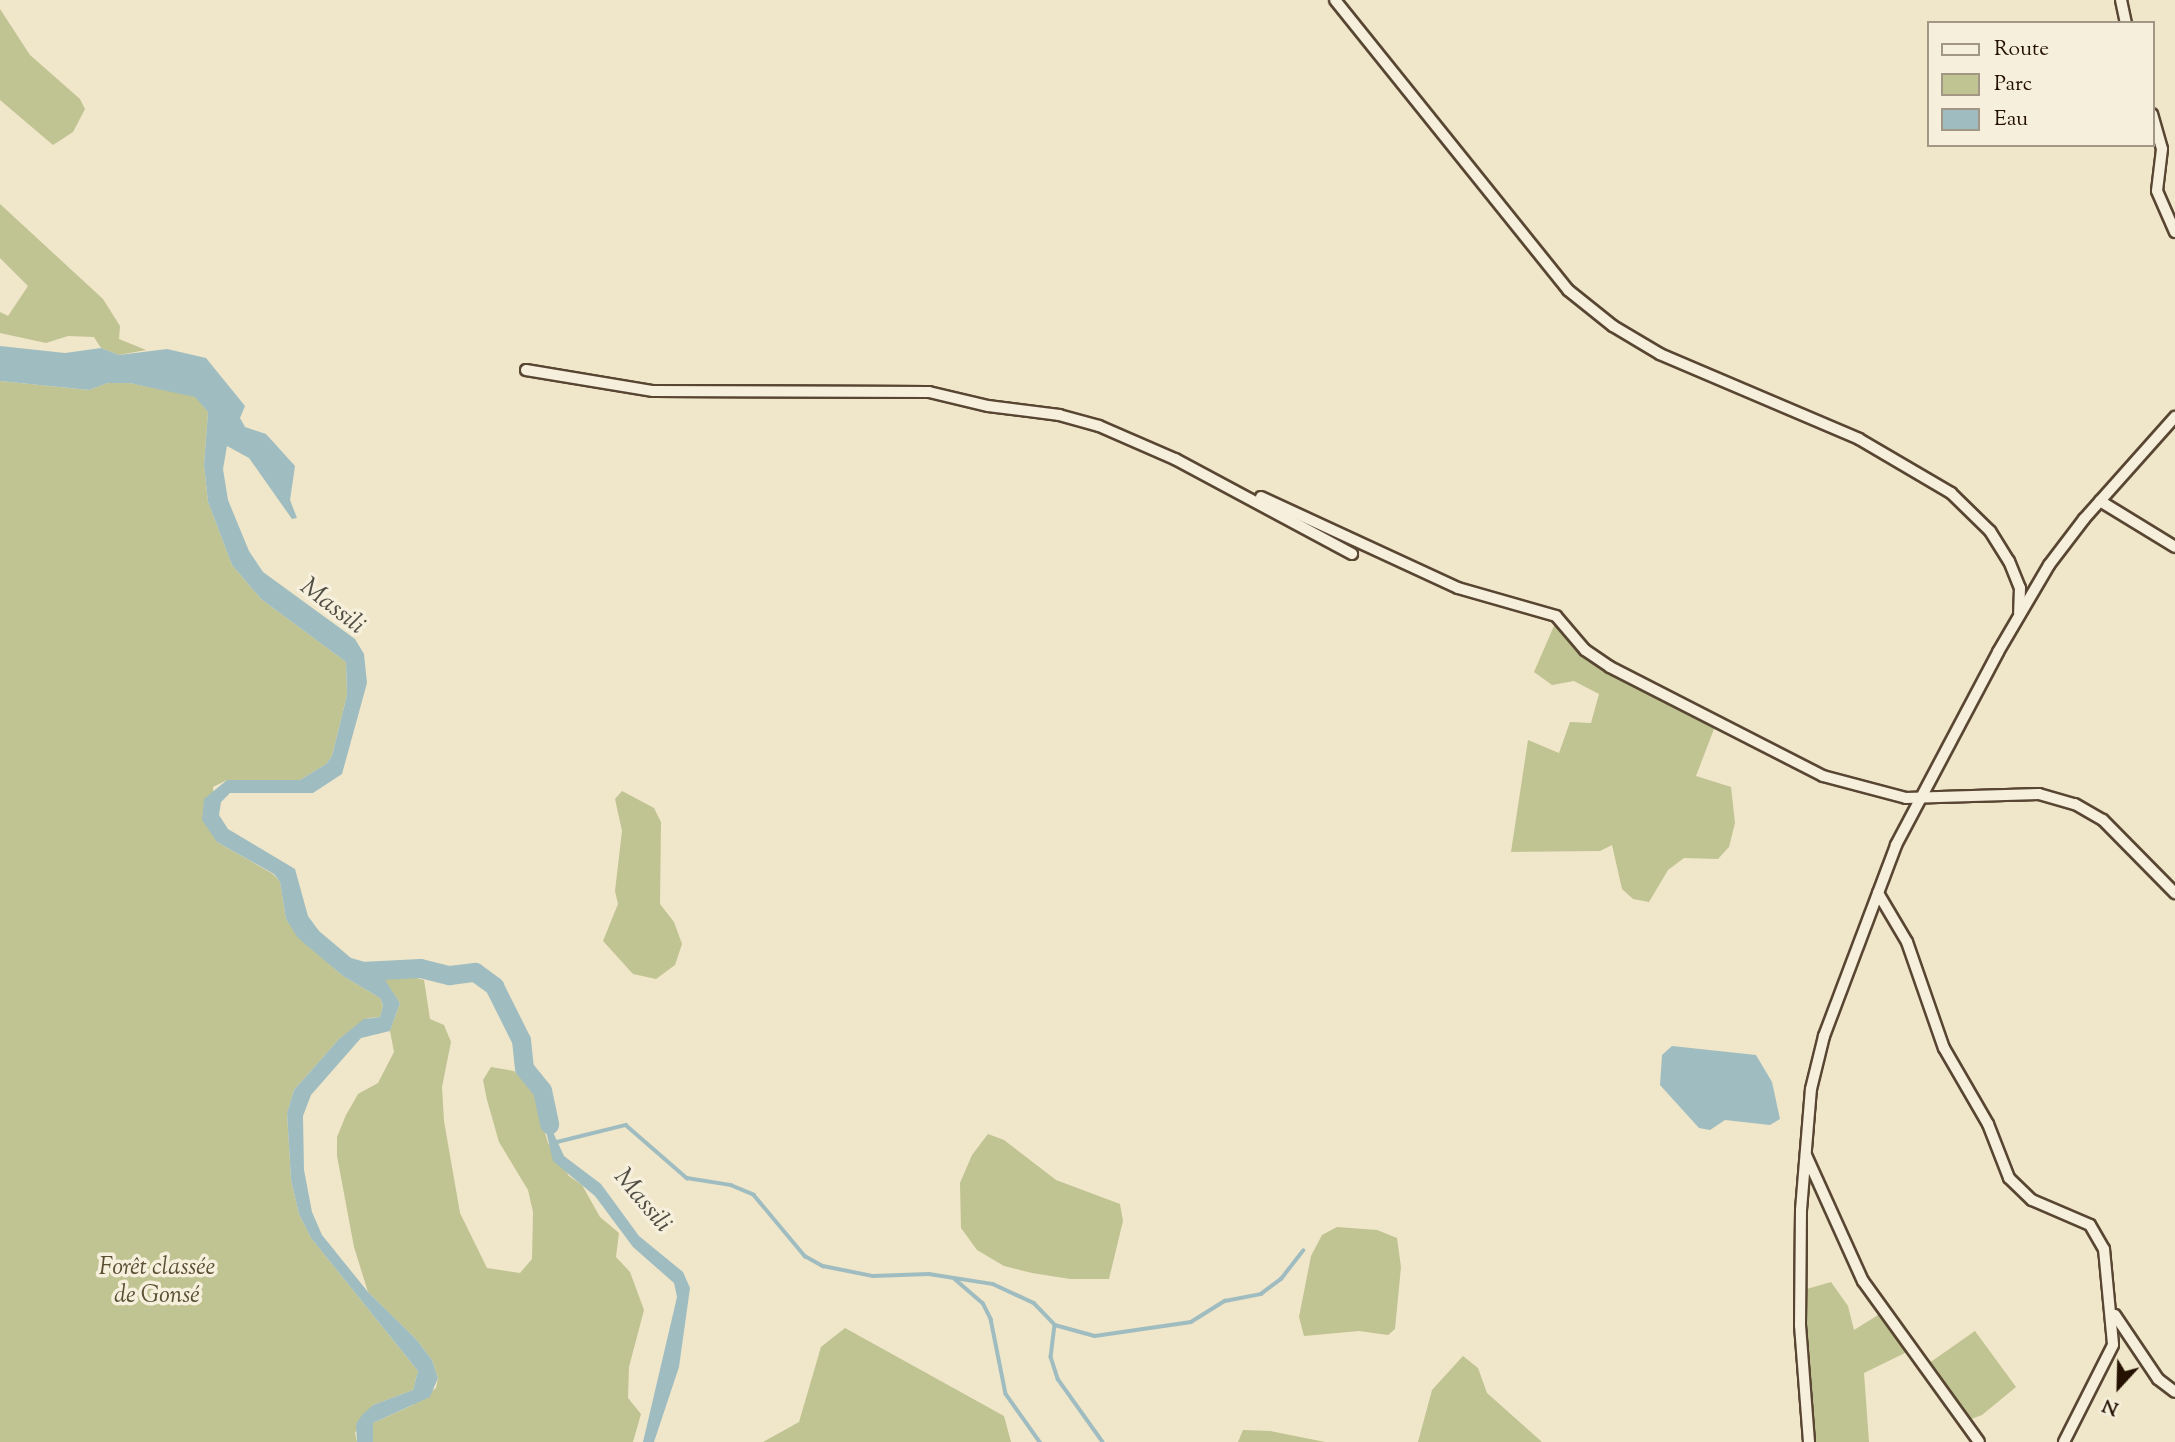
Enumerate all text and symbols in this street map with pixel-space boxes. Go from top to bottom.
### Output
legend [1926,21,2154,147]
text: Route [1994,35,2049,65]
text: Parc [1994,70,2032,100]
text: Eau [1994,105,2028,135]
water label: Massili [293,572,371,642]
water label: Massili [606,1163,678,1239]
park label: Forêt classée de Gonsé [99,1255,215,1311]
north arrow [2084,1351,2154,1421]
text: N [2099,1391,2123,1421]

